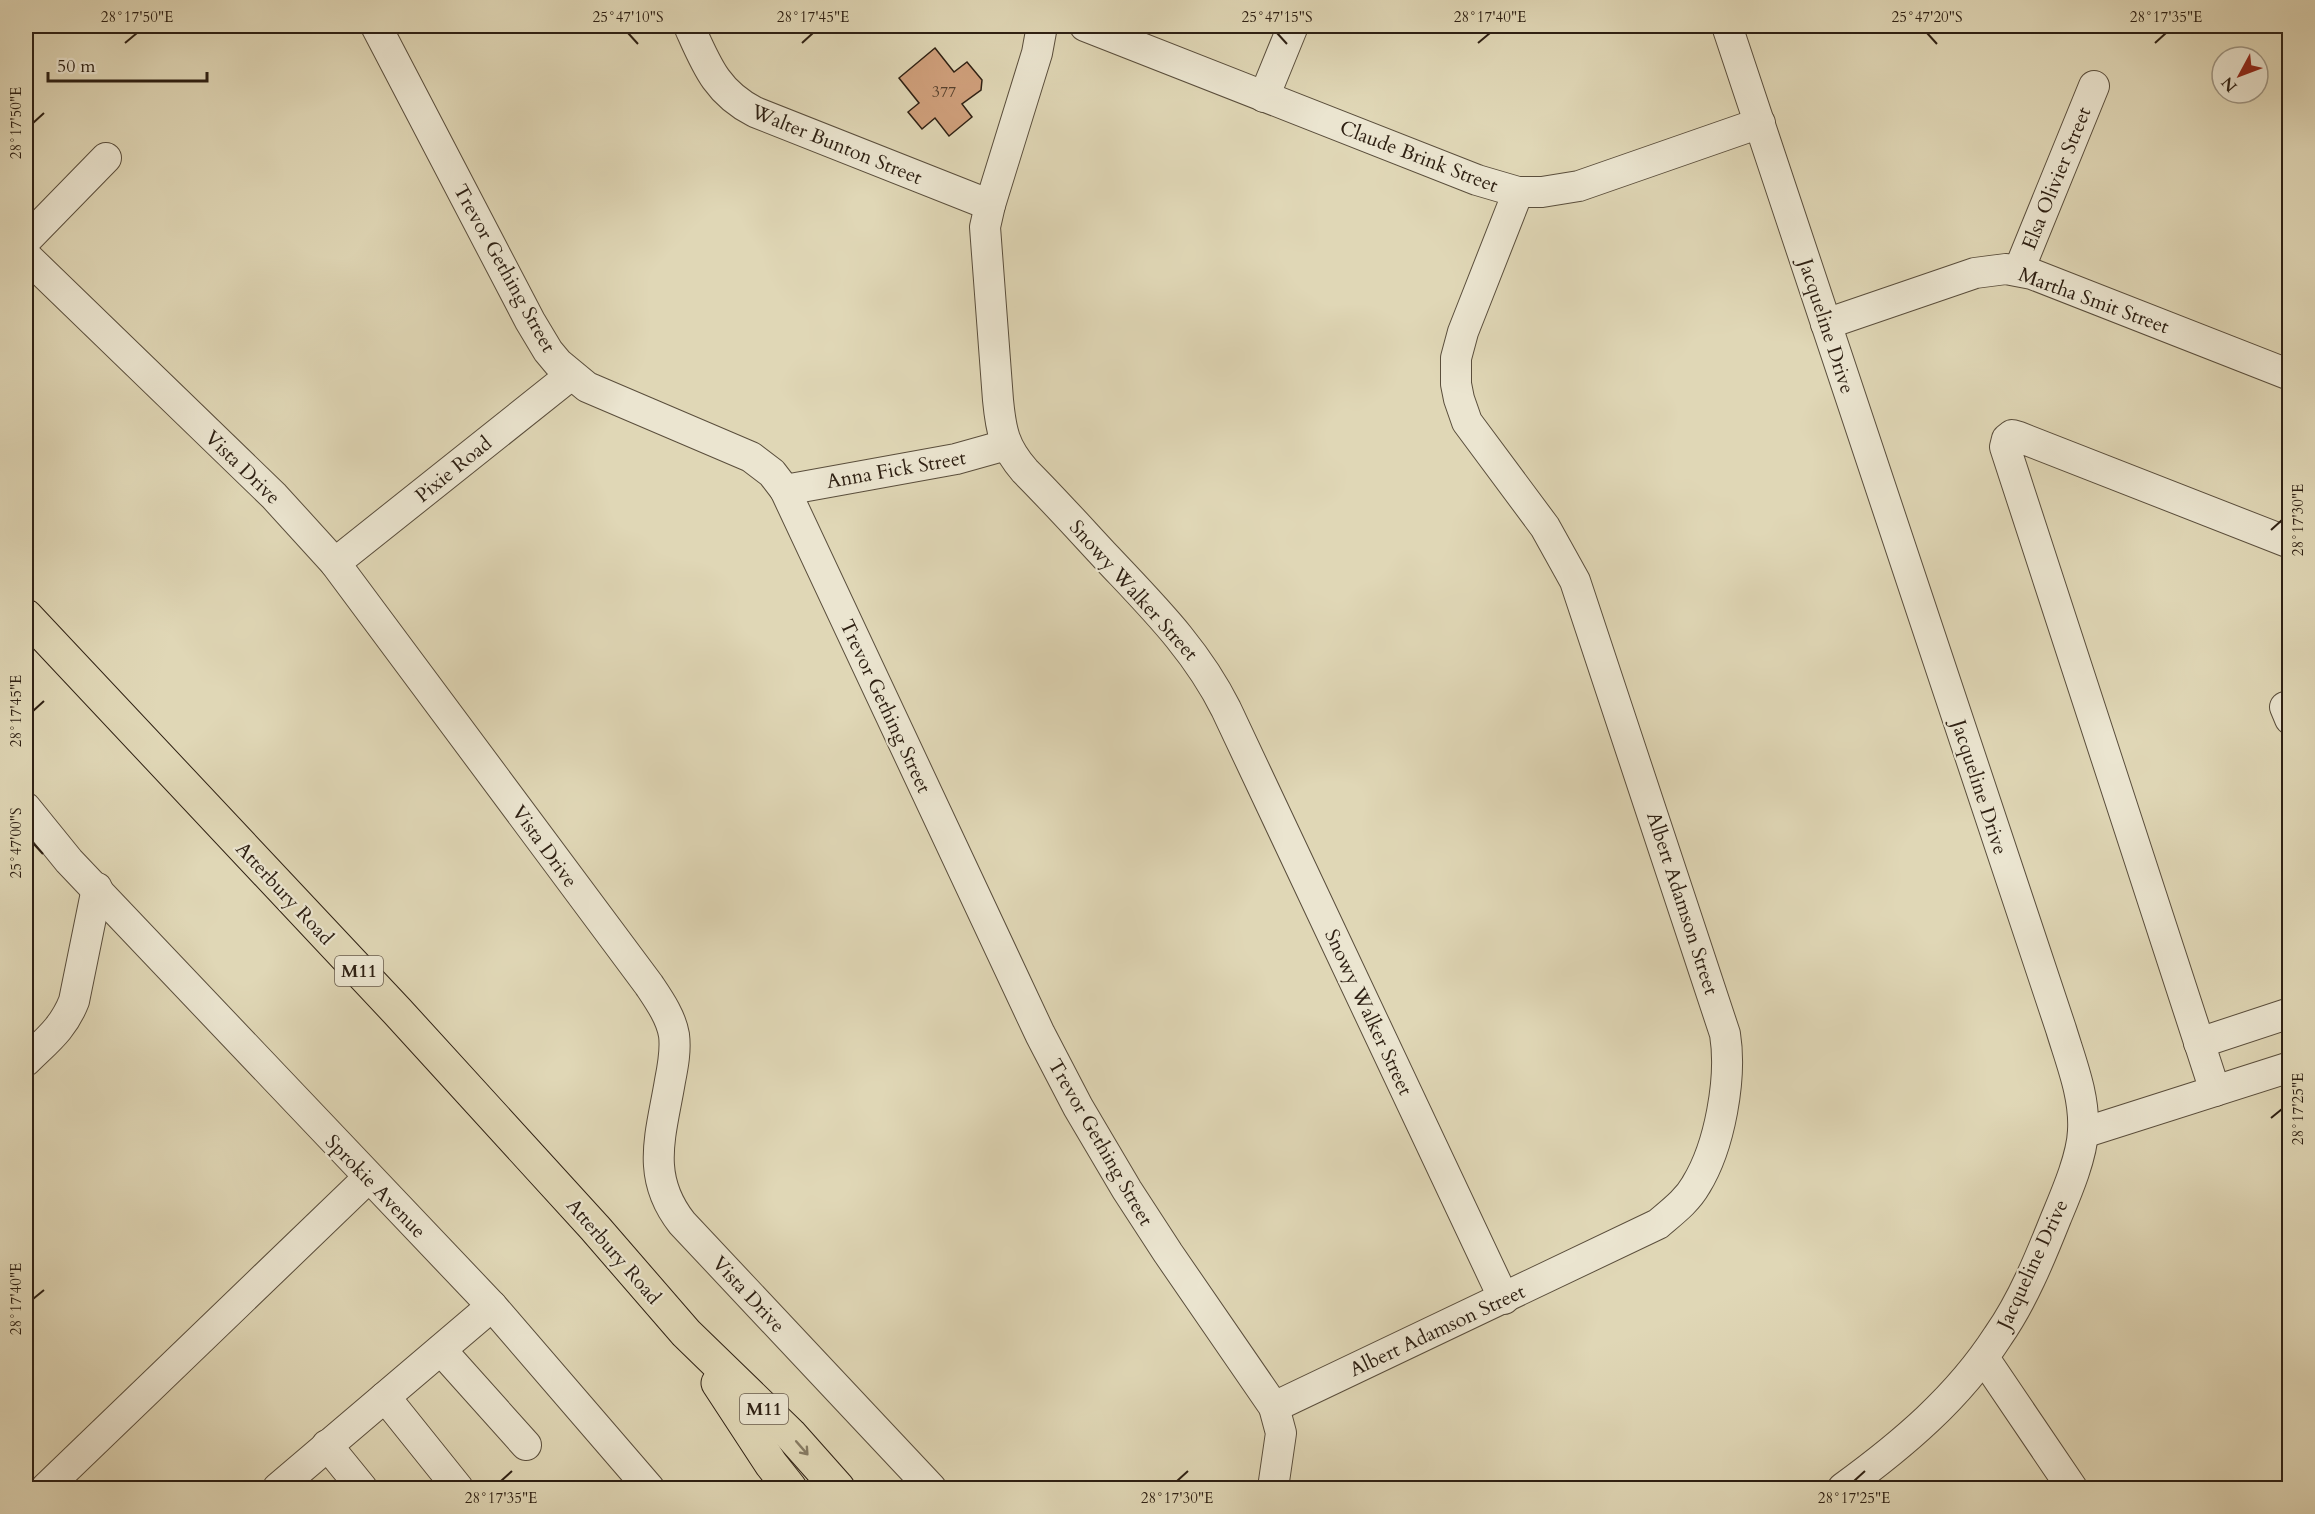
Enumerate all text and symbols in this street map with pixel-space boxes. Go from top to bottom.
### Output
text: 28°17'50"E [101,7,173,27]
text: 25°47'10"S [593,7,663,27]
text: 28°17'45"E [777,7,849,27]
text: 25°47'15"S [1242,7,1312,27]
text: 28°17'40"E [1454,7,1526,27]
text: 25°47'20"S [1892,7,1962,27]
text: 28°17'35"E [2130,7,2202,27]
scale bar [48,45,207,83]
north arrow [2210,45,2270,105]
text: 50 m [57,54,96,79]
text: N [2217,72,2242,97]
house number: 377 [932,81,956,103]
text: 28°17'50"E [6,87,26,159]
street label: Walter Bunton Street [747,98,927,191]
street label: Elsa Olivier Street [2016,102,2098,254]
street label: Claude Brink Street [1336,114,1502,199]
street label: Trevor Gething Street [447,179,562,358]
street label: Jacqueline Drive [1791,252,1861,397]
street label: Martha Smit Street [2015,261,2174,340]
street label: Vista Drive [199,424,286,510]
street label: Pixie Road [409,430,498,509]
street label: Anna Fick Street [824,444,969,495]
text: 28°17'30"E [2288,484,2308,556]
street label: Snowy Walker Street [1063,514,1205,667]
street label: Trevor Gething Street [833,615,938,798]
text: 28°17'45"E [6,675,26,747]
street label: Jacqueline Drive [1944,713,2014,858]
street label: Vista Drive [506,800,584,893]
text: 25°47'00"S [6,808,26,878]
street label: Albert Adamson Street [1640,808,1725,999]
street label: Atterbury Road [230,836,340,951]
street label: Snowy Walker Street [1318,925,1419,1100]
road number: M11 [335,956,383,986]
street label: Trevor Gething Street [1042,1054,1160,1231]
text: 28°17'25"E [2288,1073,2308,1145]
street label: Sprokie Avenue [319,1129,432,1244]
street label: Atterbury Road [560,1193,667,1310]
street label: Jacqueline Drive [1989,1195,2074,1336]
street label: Vista Drive [706,1250,791,1339]
text: 28°17'40"E [6,1263,26,1335]
street label: Albert Adamson Street [1345,1278,1530,1383]
road number: M11 [740,1394,788,1424]
one-way arrow [795,1440,809,1455]
text: 28°17'35"E [465,1488,537,1508]
text: 28°17'30"E [1141,1488,1213,1508]
text: 28°17'25"E [1818,1488,1890,1508]

